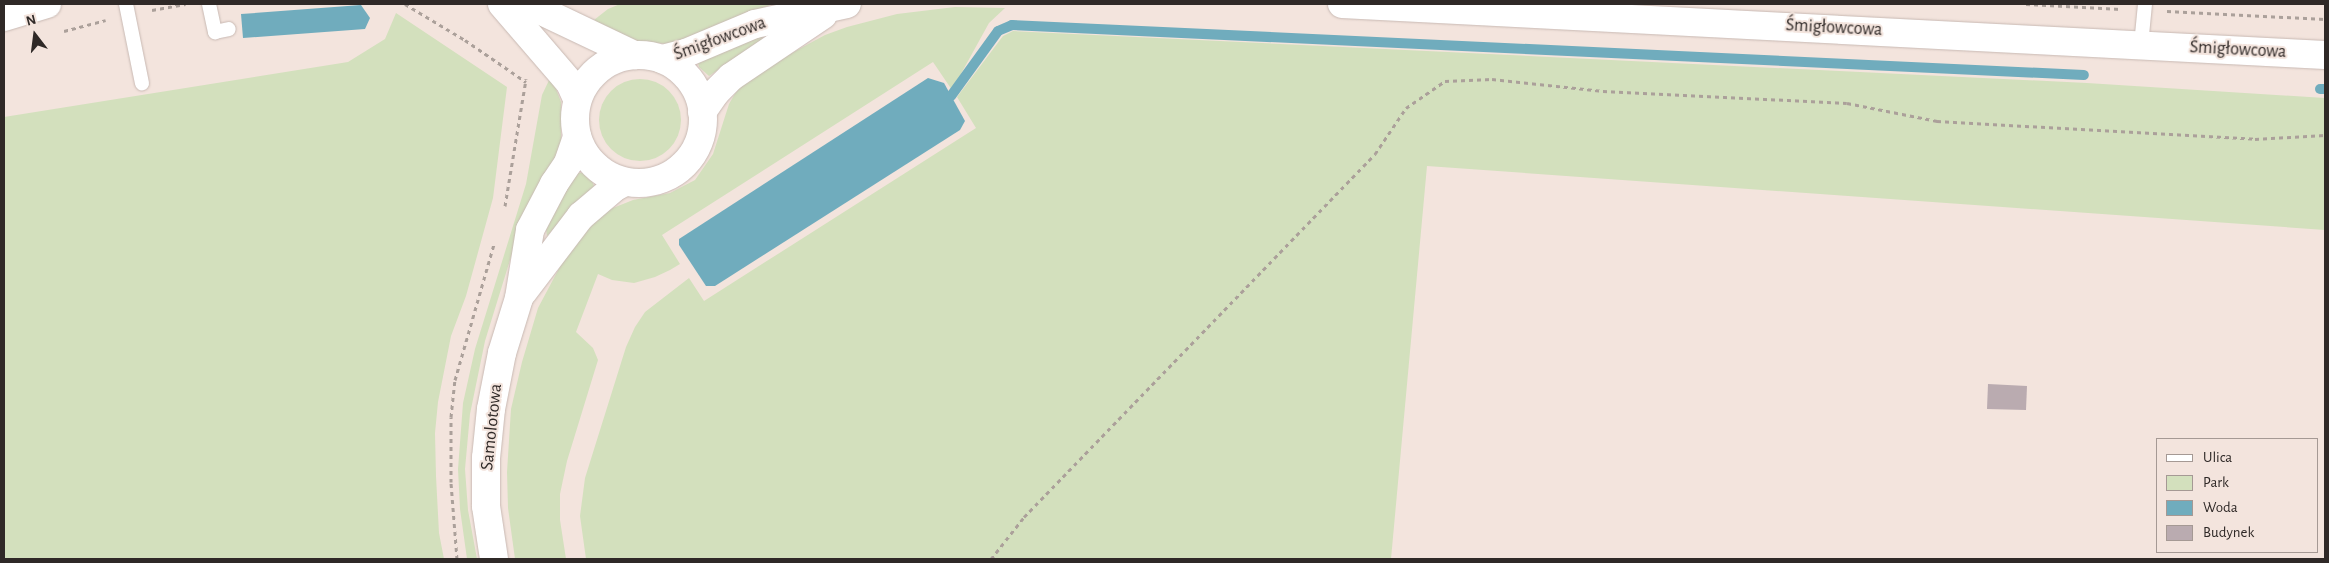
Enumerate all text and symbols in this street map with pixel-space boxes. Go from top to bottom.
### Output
north arrow [10,10,60,60]
text: N [25,12,38,29]
street label: Śmigłowcowa [671,12,769,66]
street label: Śmigłowcowa [1785,15,1883,41]
street label: Śmigłowcowa [2189,37,2287,63]
street label: Samolotowa [477,383,507,471]
legend [2156,438,2319,553]
text: Ulica [2203,450,2232,465]
text: Park [2203,475,2229,490]
text: Woda [2203,500,2238,515]
text: Budynek [2203,525,2254,540]

